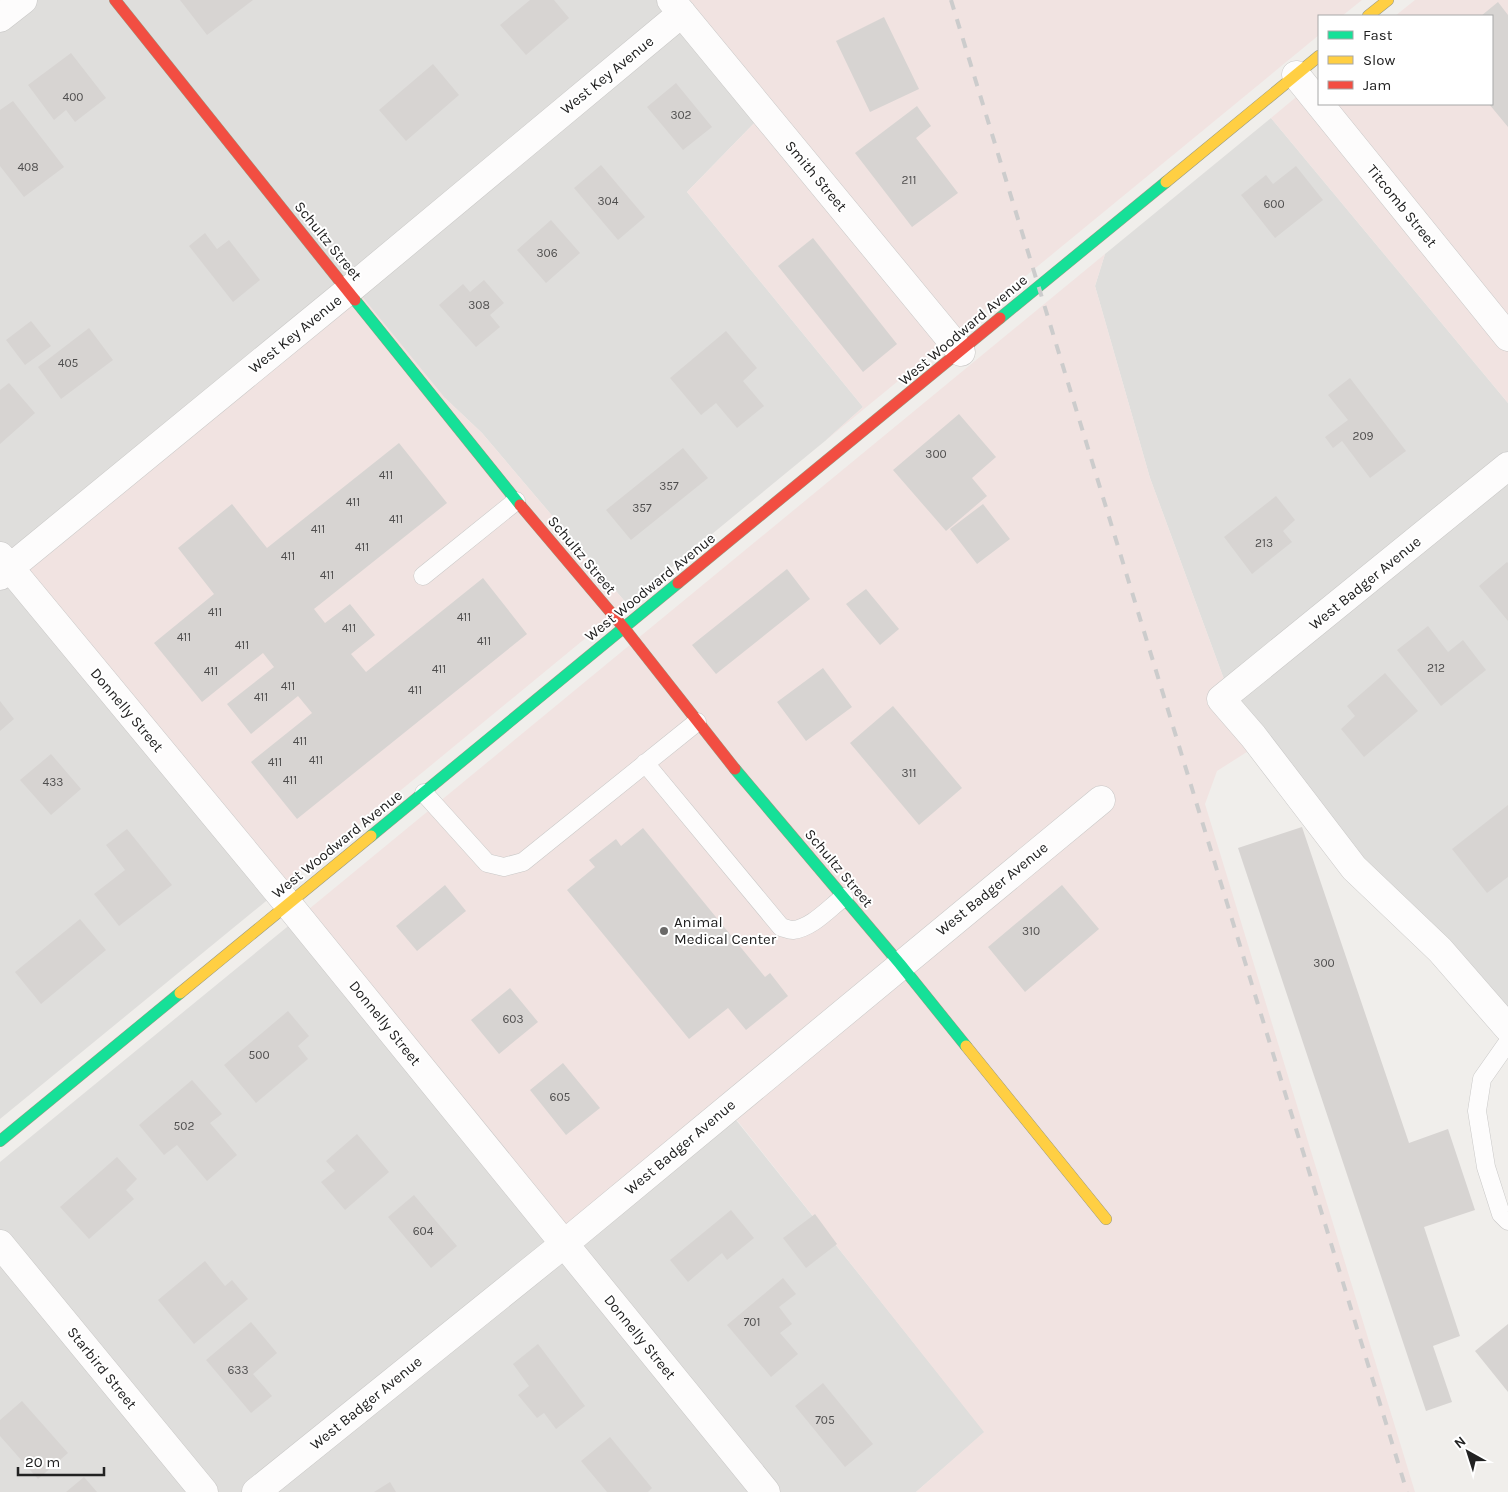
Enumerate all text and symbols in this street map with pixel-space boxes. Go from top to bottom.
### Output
legend [1318,15,1493,105]
text: Fast [1363,26,1393,44]
street label: West Key Avenue [557,32,657,118]
text: Slow [1363,51,1395,69]
text: Jam [1363,76,1391,94]
house number: 400 [63,90,83,104]
house number: 302 [670,108,692,122]
street label: Smith Street [781,137,851,215]
house number: 408 [17,160,39,174]
street label: Titcomb Street [1363,161,1441,251]
house number: 211 [902,173,916,187]
house number: 304 [598,194,619,208]
house number: 600 [1263,197,1285,211]
street label: Schultz Street [291,198,366,284]
house number: 306 [536,246,558,260]
street label: West Woodward Avenue [895,271,1031,389]
street label: West Key Avenue [245,291,345,377]
house number: 308 [468,298,490,312]
house number: 405 [58,356,79,370]
house number: 209 [1352,429,1374,443]
house number: 300 [925,447,947,461]
house number: 411 [379,468,393,482]
house number: 357 [659,479,679,493]
house number: 411 [346,495,360,509]
house number: 357 [632,501,652,515]
house number: 411 [389,512,403,526]
street label: Schultz Street [544,512,620,598]
house number: 411 [311,522,325,536]
street label: West Woodward Avenue [581,529,719,645]
street label: West Badger Avenue [1305,532,1425,634]
house number: 213 [1255,536,1273,550]
house number: 411 [355,540,369,554]
house number: 411 [281,549,295,563]
house number: 411 [320,568,334,582]
house number: 411 [208,605,222,619]
house number: 411 [457,610,471,624]
house number: 411 [342,621,356,635]
house number: 411 [177,630,191,644]
house number: 411 [477,634,491,648]
house number: 411 [235,638,249,652]
house number: 212 [1427,661,1445,675]
house number: 411 [432,662,446,676]
street label: Donnelly Street [87,664,168,756]
house number: 411 [204,664,218,678]
house number: 411 [281,679,295,693]
house number: 411 [408,683,422,697]
house number: 411 [254,690,268,704]
house number: 411 [293,734,307,748]
house number: 411 [309,753,323,767]
house number: 411 [268,755,282,769]
house number: 311 [901,766,917,780]
house number: 411 [283,773,297,787]
house number: 433 [43,775,63,789]
street label: West Woodward Avenue [268,786,406,902]
street label: Schultz Street [801,825,877,911]
street label: West Badger Avenue [932,838,1052,940]
place label: Animal Medical Center [674,913,777,948]
house number: 310 [1022,924,1040,938]
marker: Animal Medical Center [658,925,670,937]
house number: 300 [1313,956,1335,970]
street label: Donnelly Street [345,977,425,1069]
house number: 603 [502,1012,524,1026]
house number: 500 [248,1048,270,1062]
house number: 605 [550,1090,571,1104]
street label: West Badger Avenue [621,1096,739,1198]
house number: 502 [174,1119,194,1133]
house number: 604 [413,1224,434,1238]
street label: Donnelly Street [600,1291,680,1383]
house number: 701 [744,1315,760,1329]
street label: Starbird Street [63,1323,141,1413]
street label: West Badger Avenue [306,1352,426,1454]
house number: 633 [227,1363,249,1377]
house number: 705 [815,1413,835,1427]
north arrow [1443,1427,1493,1477]
text: N [1451,1433,1469,1452]
scale bar [18,1444,104,1476]
text: 20 m [25,1453,60,1471]

